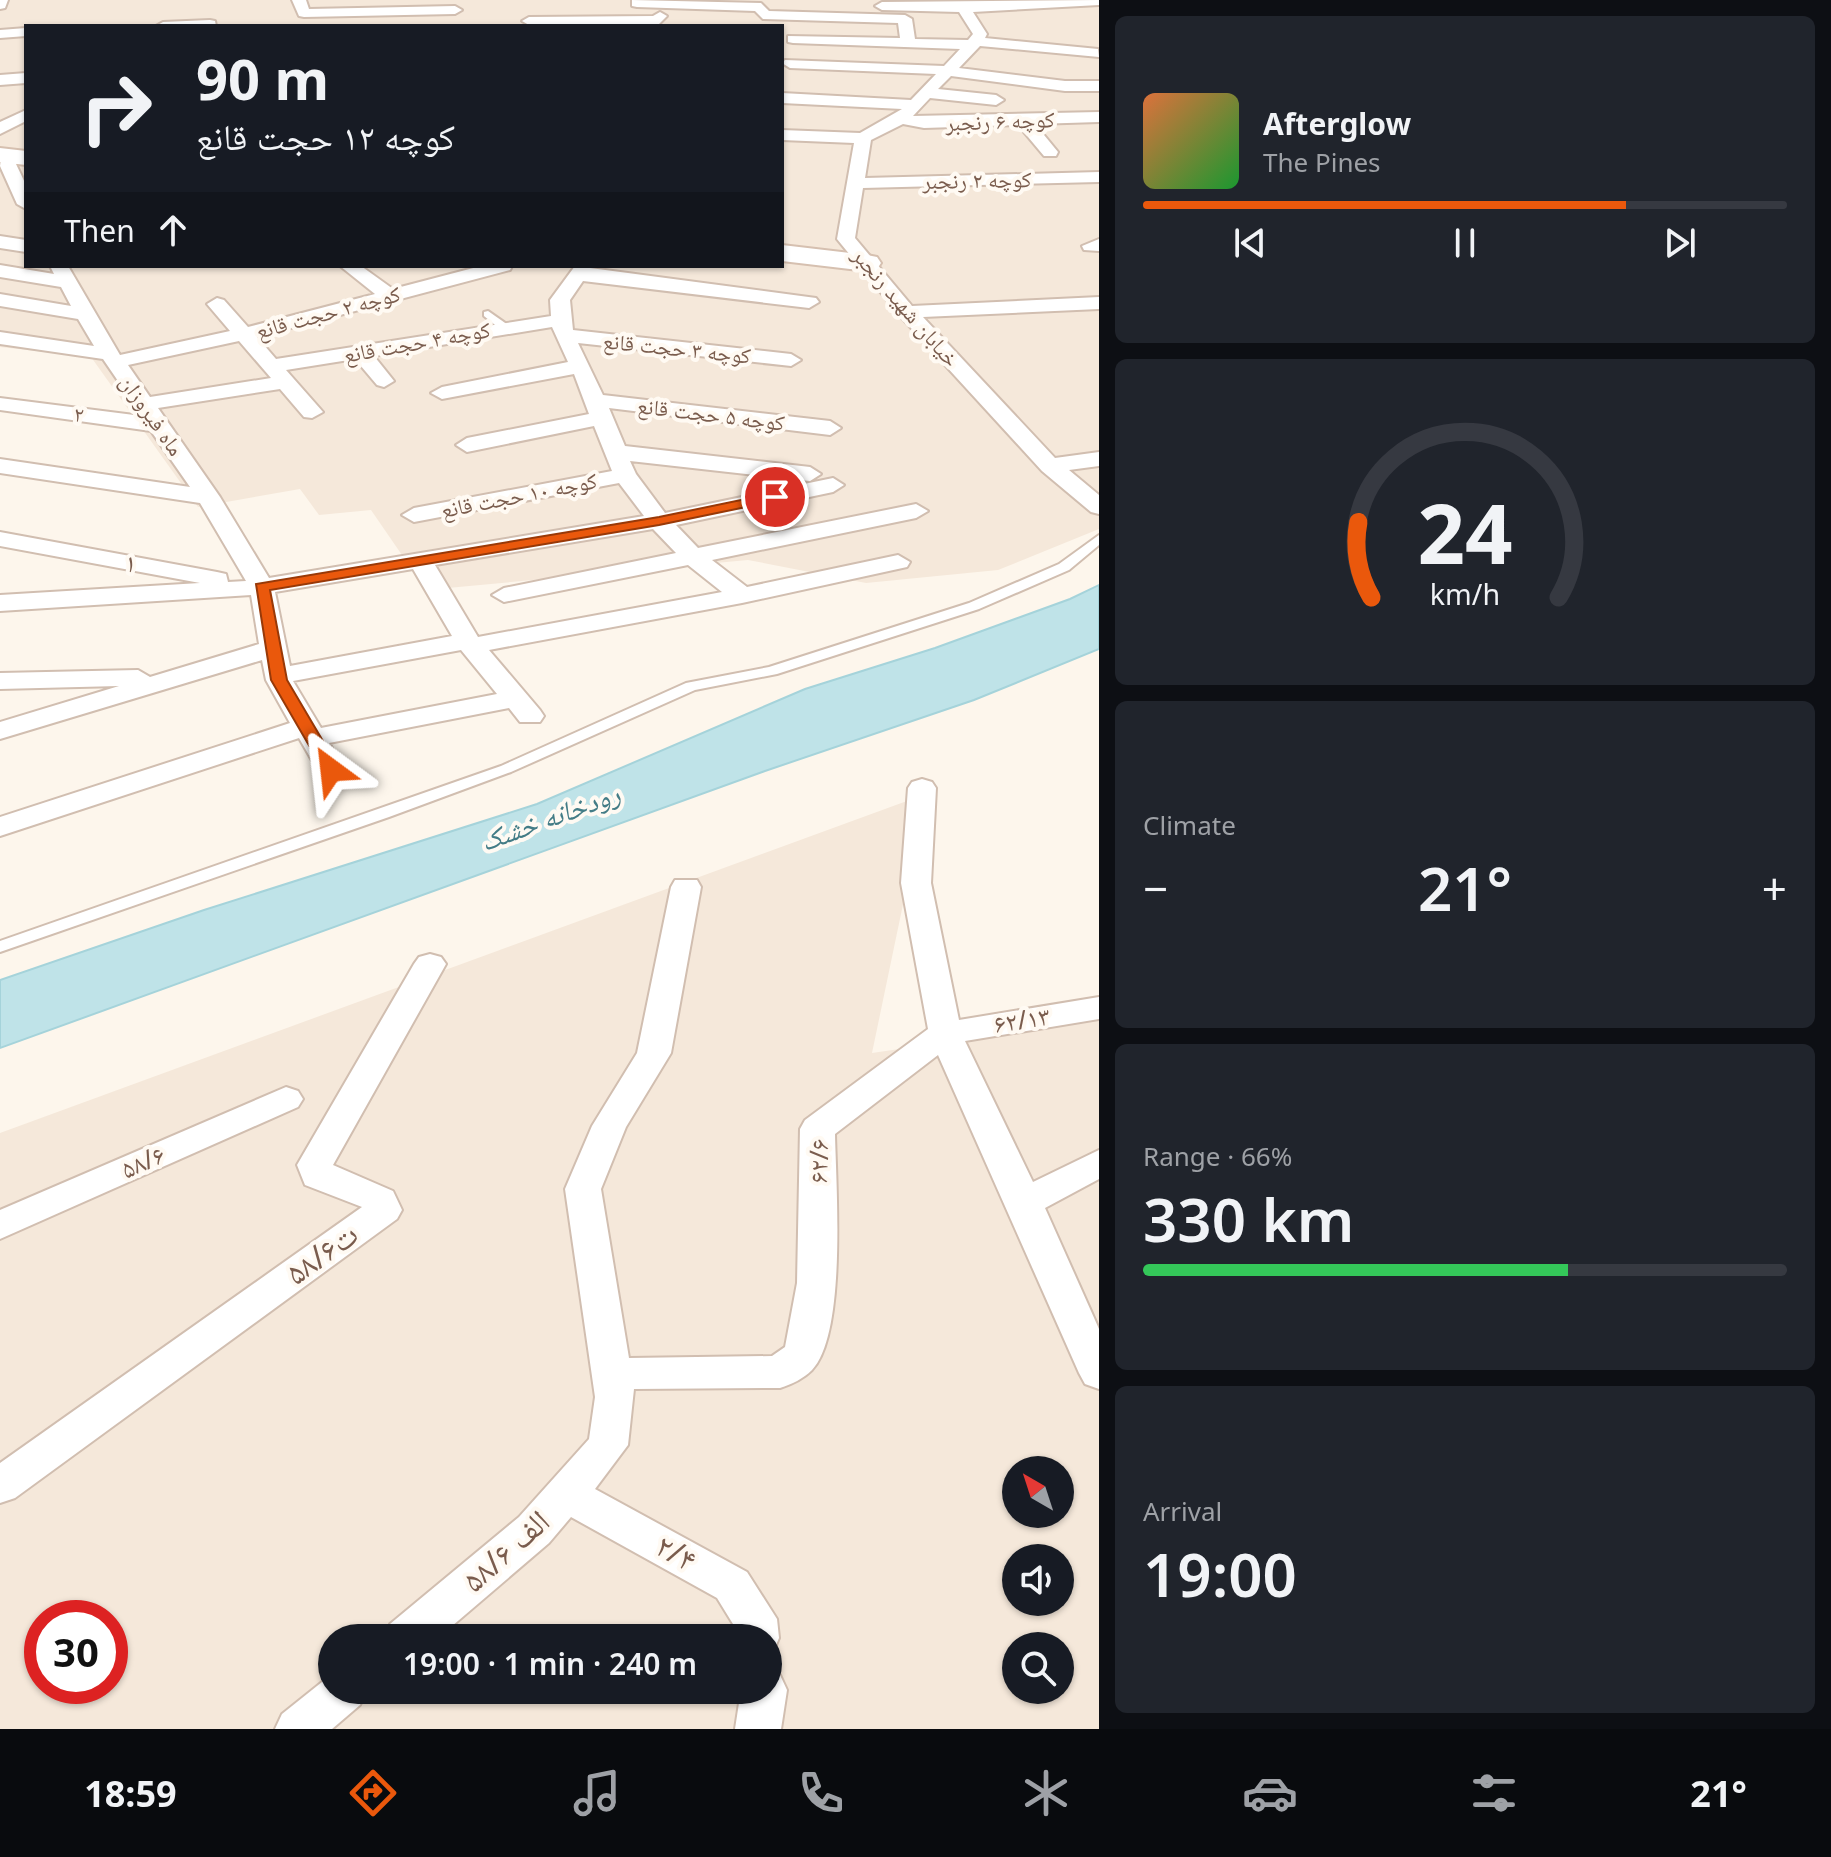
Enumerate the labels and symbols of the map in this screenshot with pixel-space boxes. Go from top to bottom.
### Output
street label: کوچه ۶ رنجبر [944,103,1055,137]
street label: کوچه ۲ رنجبر [921,163,1032,195]
street label: خیابان شهید رنجبر [846,239,967,372]
street label: کوچه ۲ حجت قانع [252,277,403,345]
street label: کوچه ۴ حجت قانع [341,313,493,369]
street label: کوچه ۳ حجت قانع [602,324,752,370]
street label: ماه فیروزان [114,368,192,461]
street label: کوچه ۵ حجت قانع [636,389,787,437]
street label: ۲ [72,398,86,428]
pin [741,463,809,531]
street label: کوچه ۱۰ حجت قانع [438,464,599,524]
street label: ۱ [122,543,140,581]
position arrow [289,728,373,812]
water label: رودخانه خشک [474,773,625,859]
street label: ۶۲/۱۳ [991,997,1052,1041]
street label: ۵۸/۶ [115,1136,170,1187]
street label: ۶۲/۶ [799,1138,837,1184]
street label: ۵۸/۶ت [276,1212,366,1294]
north arrow [1002,1456,1074,1528]
street label: ۵۸/۶ الف [452,1499,558,1601]
street label: ۲/۴ [649,1523,705,1580]
speed limit sign: 30 [24,1600,128,1704]

